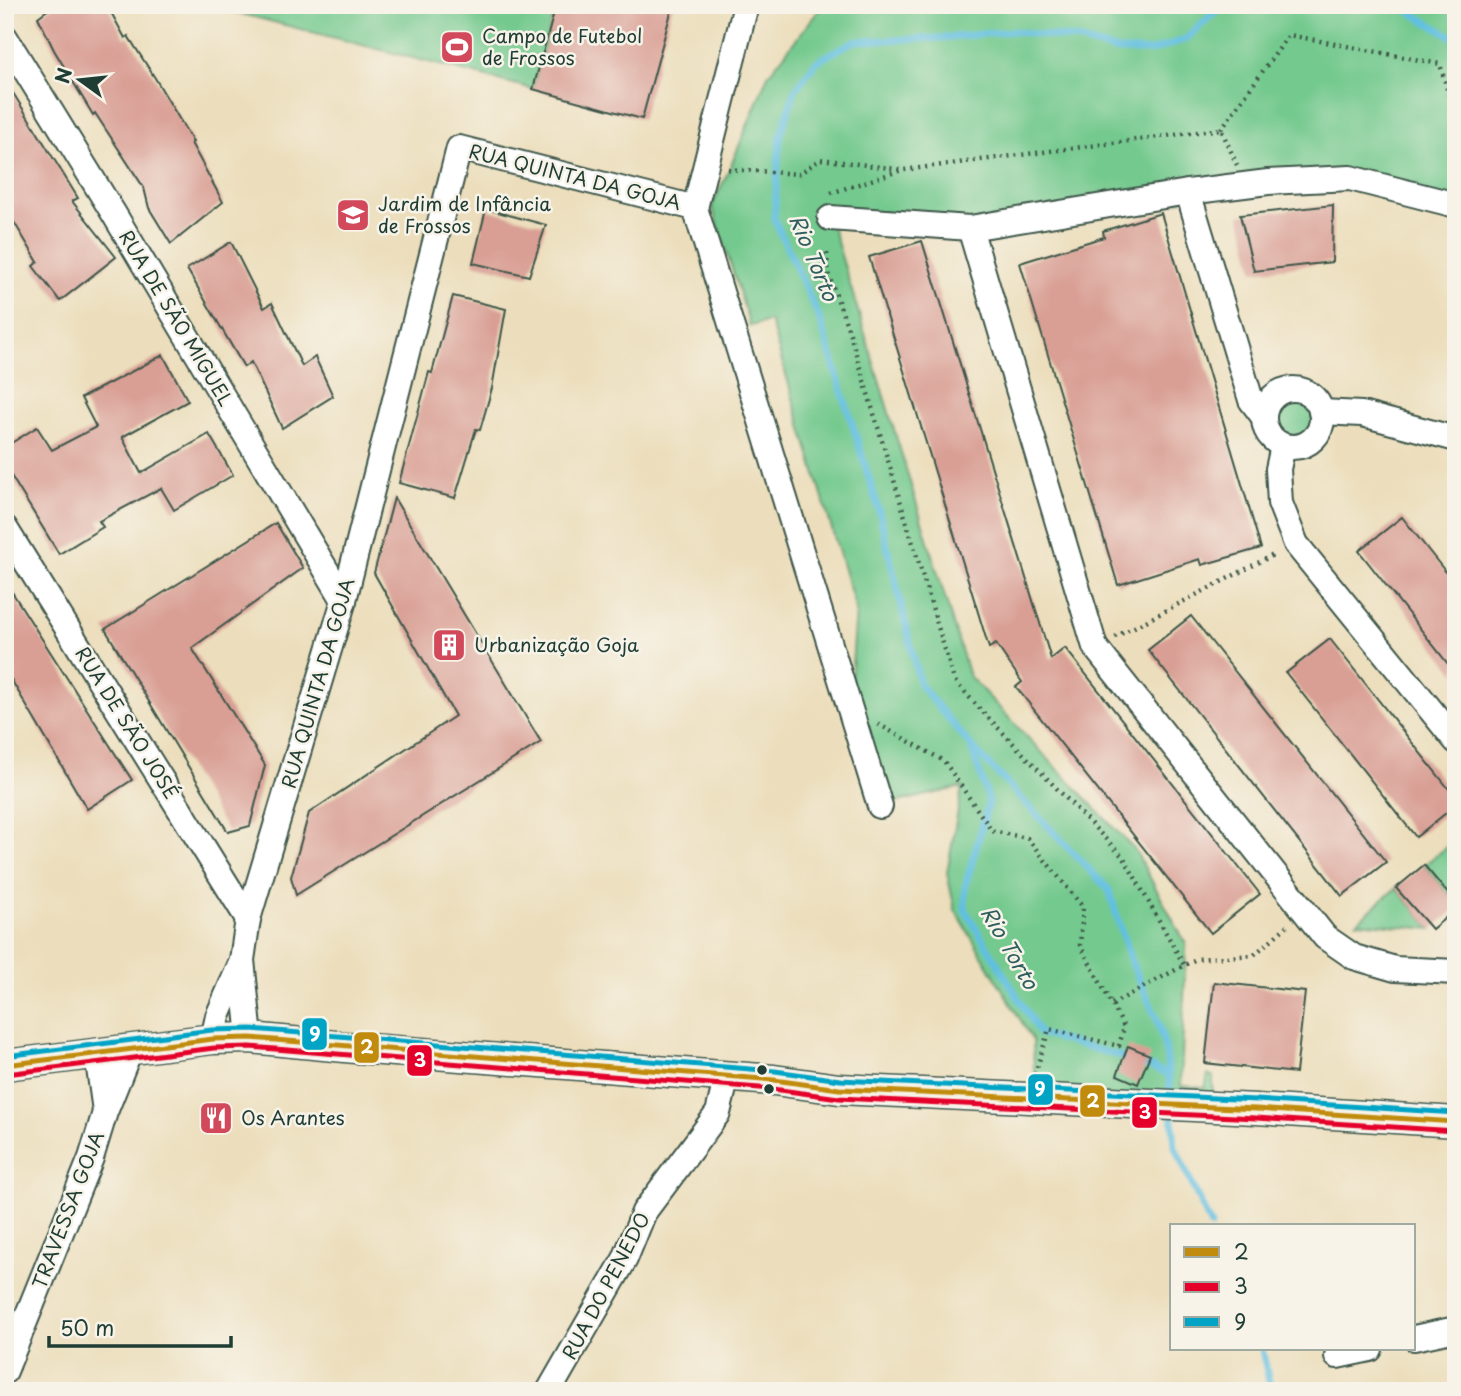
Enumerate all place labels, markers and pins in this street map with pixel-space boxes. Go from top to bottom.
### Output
place label: Campo de Futebol de Frossos [482,21,642,71]
sports icon: Campo de Futebol de Frossos [438,28,476,66]
place label: Jardim de Infância de Frossos [378,189,551,239]
school or university icon: Jardim de Infância de Frossos [334,196,372,234]
building icon: Urbanização Goja [430,626,468,664]
place label: Urbanização Goja [474,630,639,658]
unlabelled marker [755,1063,769,1077]
unlabelled marker [762,1082,776,1096]
restaurant icon: Os Arantes [197,1099,235,1137]
place label: Os Arantes [241,1103,345,1131]

